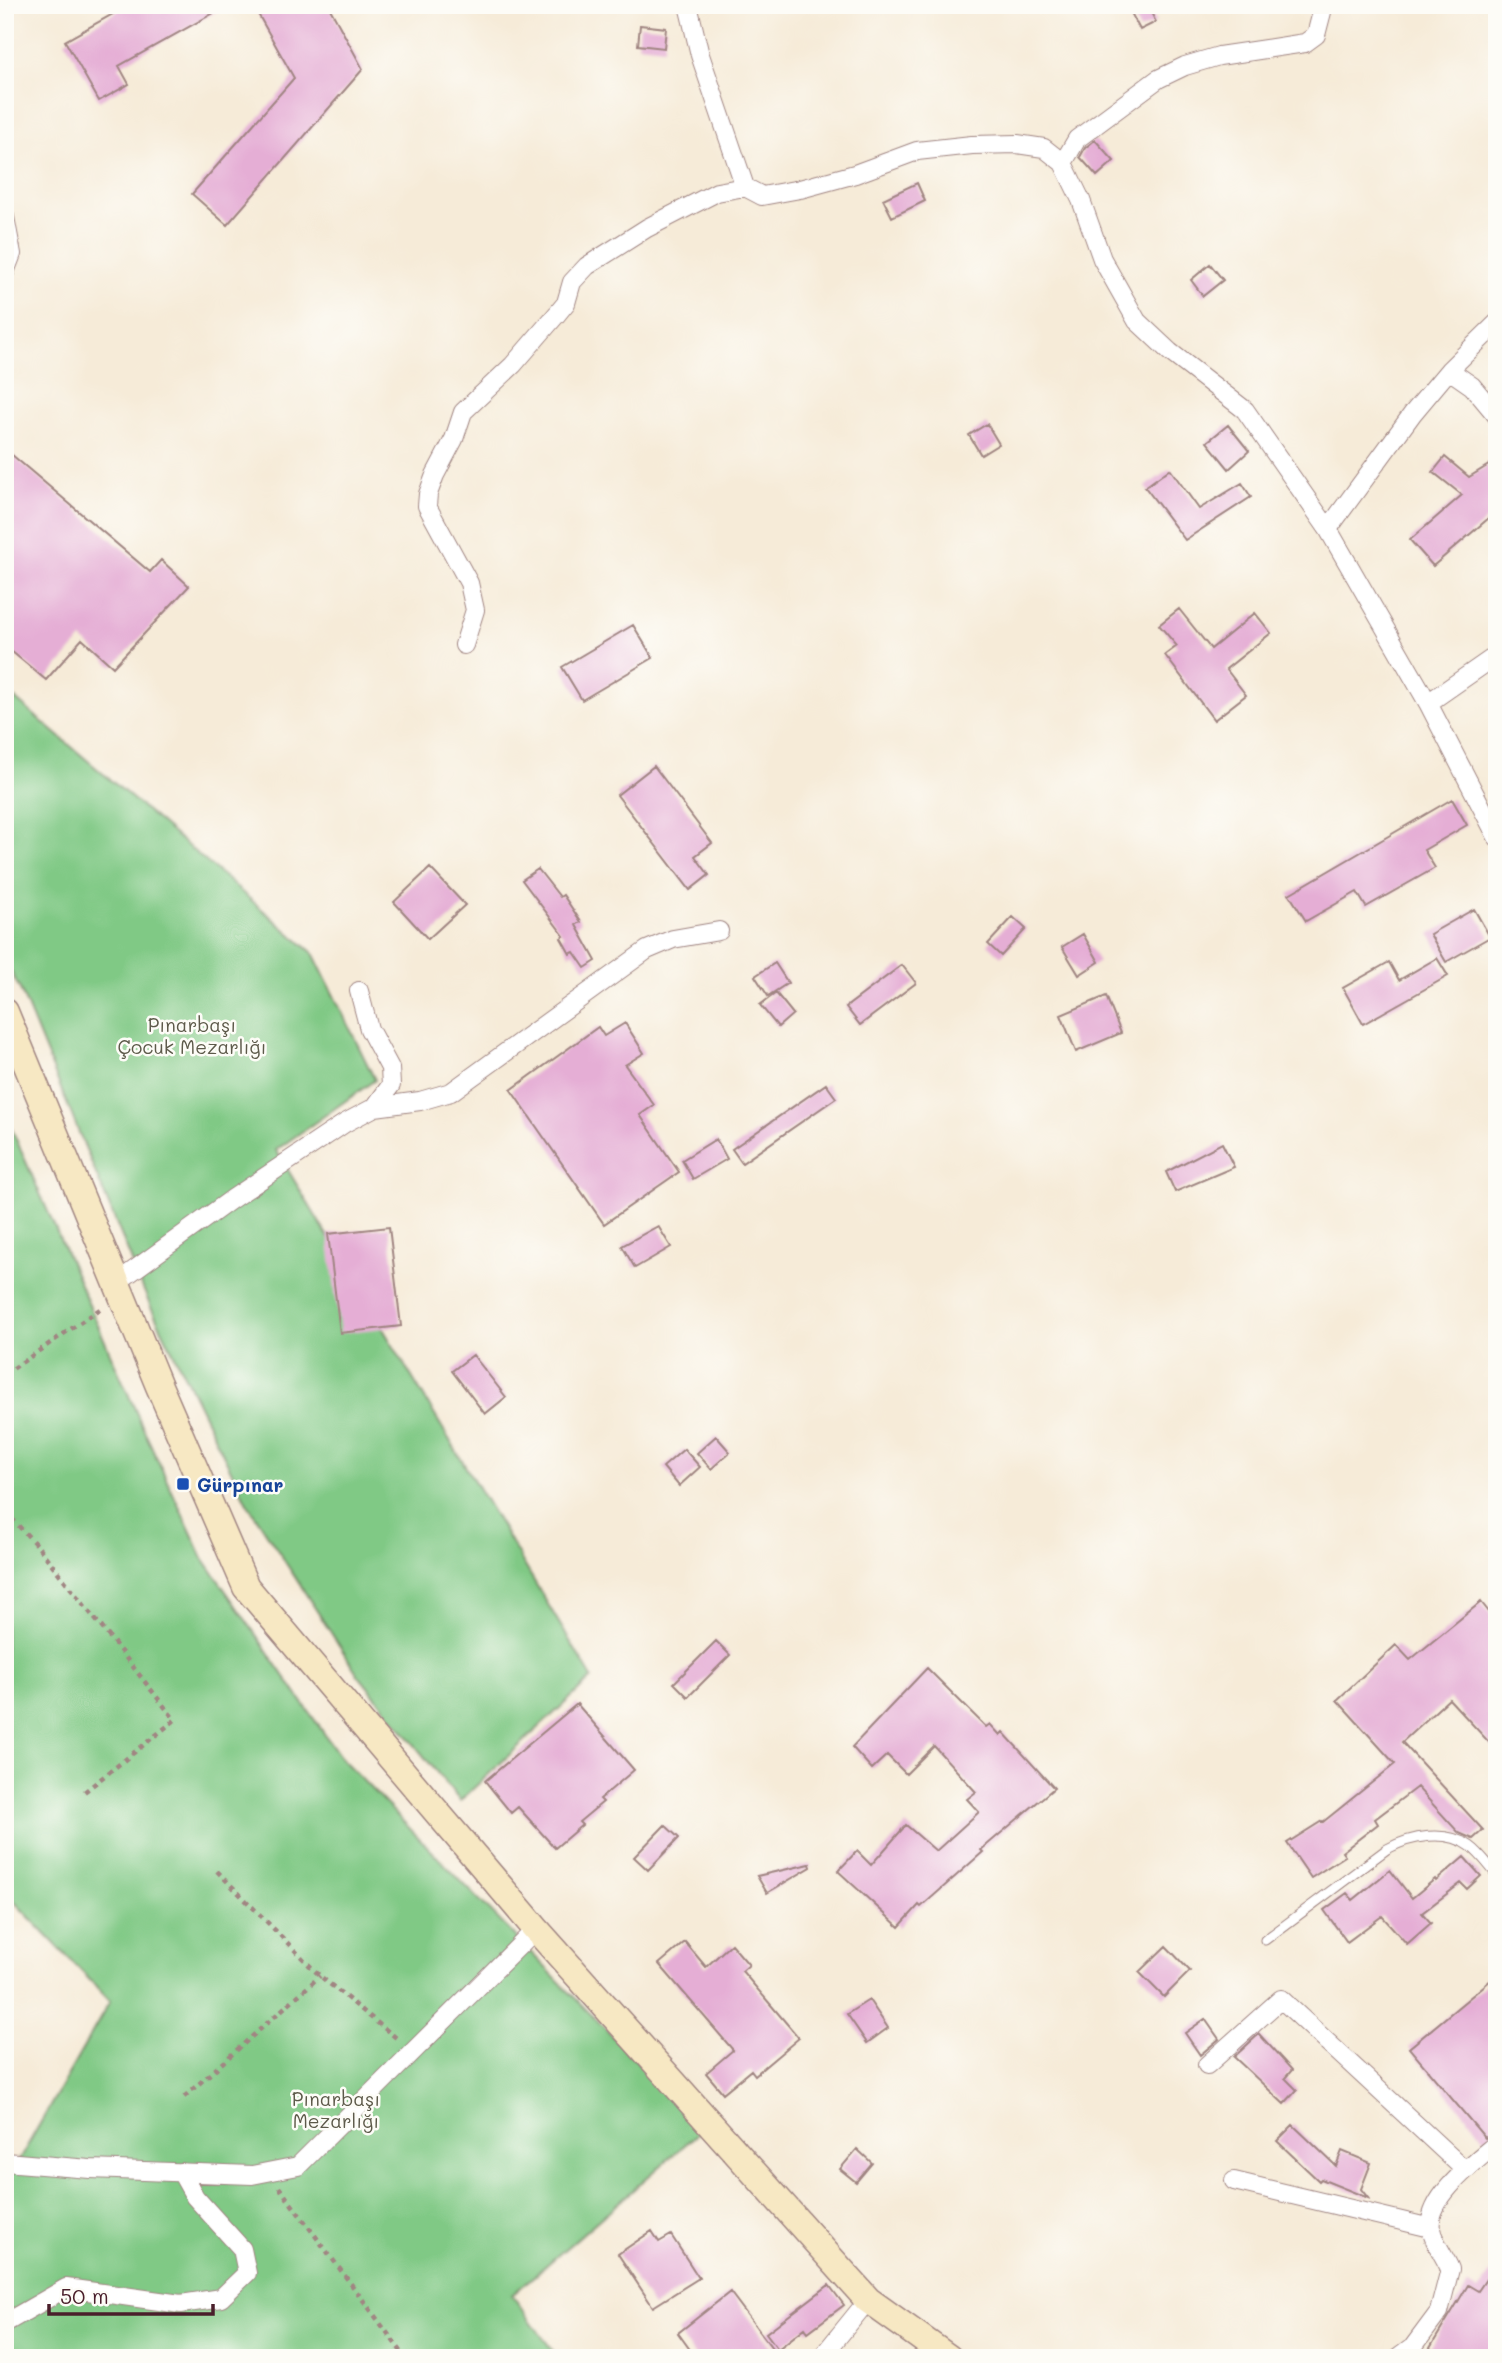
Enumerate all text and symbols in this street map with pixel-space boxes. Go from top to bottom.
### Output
park label: Pınarbaşı Çocuk Mezarlığı [117,1012,267,1059]
place label: Gürpınar [197,1472,284,1497]
marker: Gürpınar [175,1476,191,1492]
park label: Pınarbaşı Mezarlığı [292,2086,380,2133]
scale bar [49,2272,214,2316]
text: 50 m [60,2282,109,2309]

